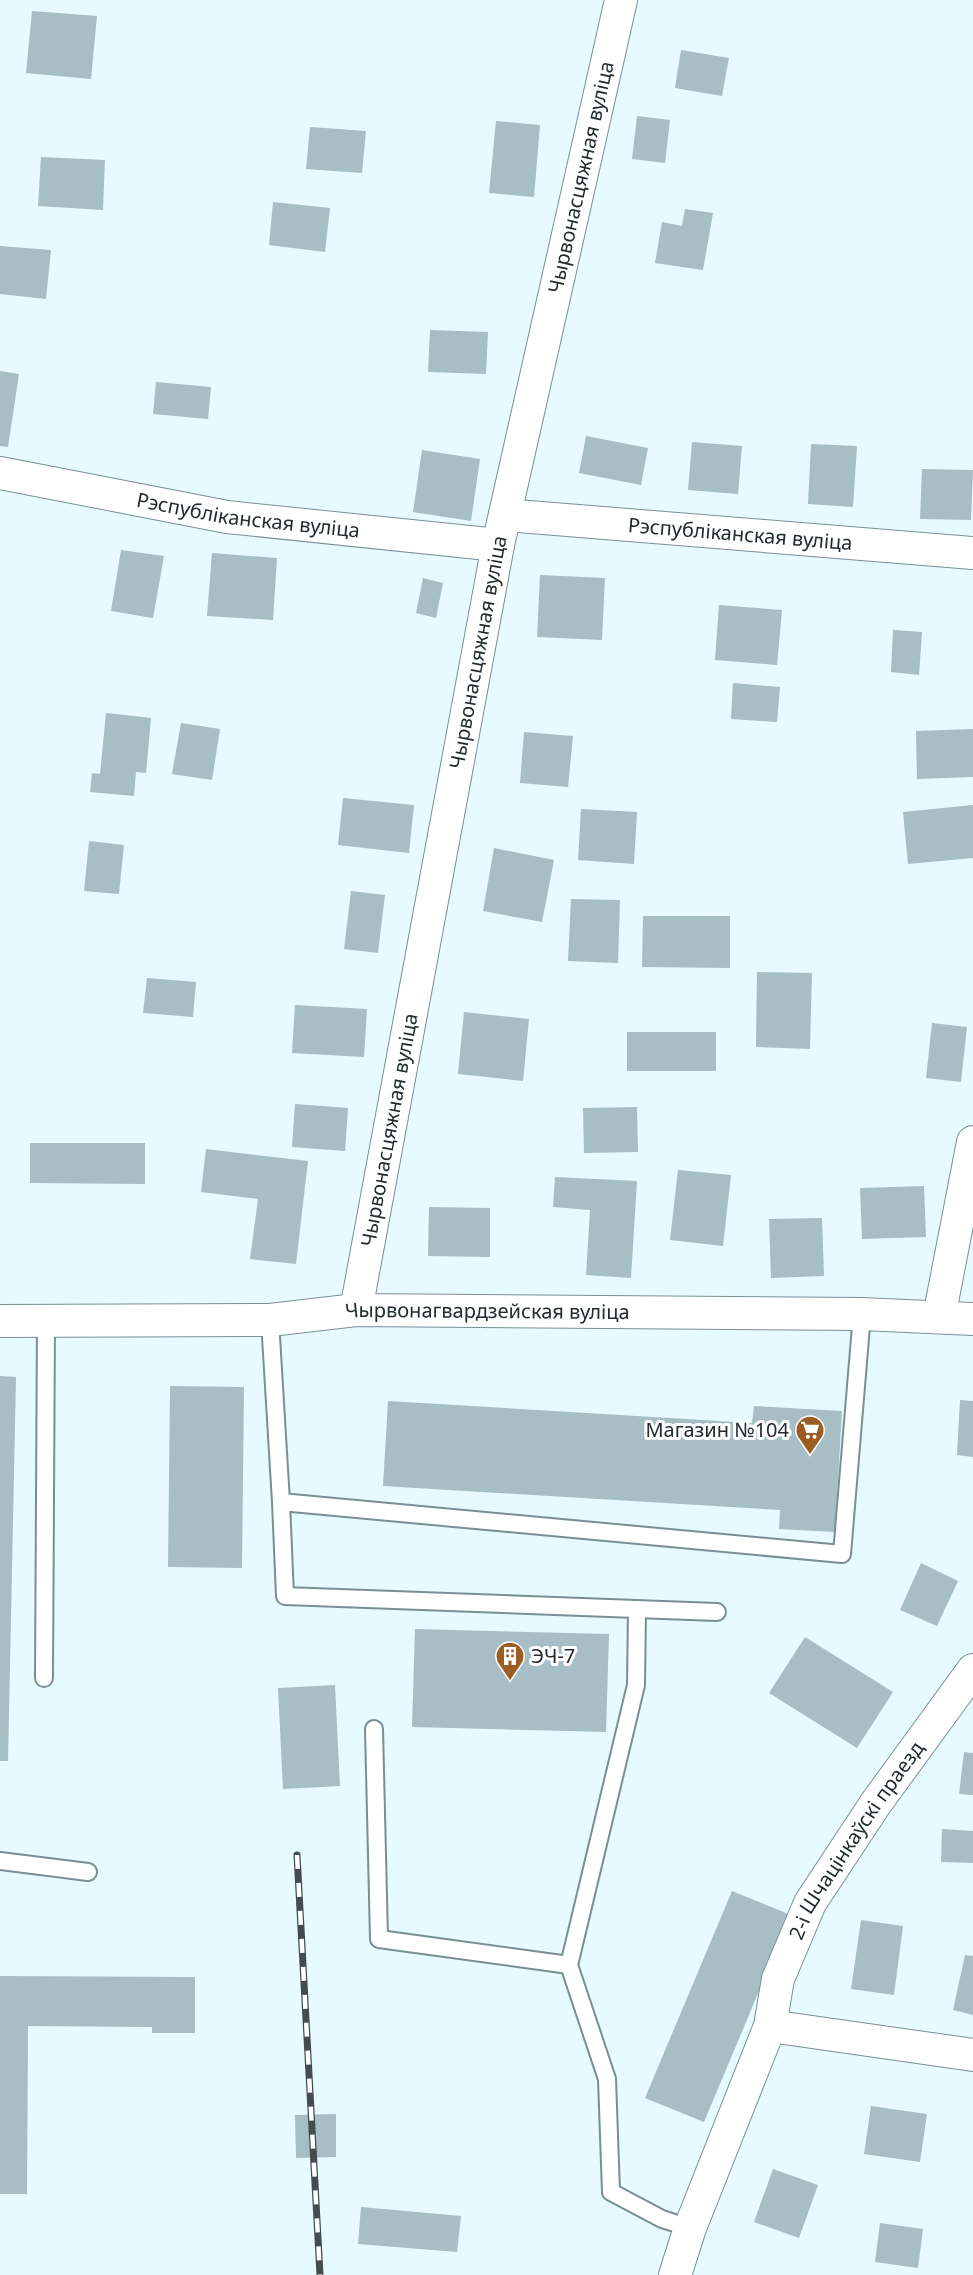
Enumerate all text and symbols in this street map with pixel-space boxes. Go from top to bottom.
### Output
street label: Чырвонасцяжная вуліца [541,59,620,296]
street label: Рэспубліканская вуліца [134,486,361,544]
street label: Рэспубліканская вуліца [627,511,854,556]
street label: Чырвонасцяжная вуліца [443,533,513,771]
street label: Чырвонасцяжная вуліца [354,1011,424,1249]
street label: Чырвонагвардзейская вуліца [344,1296,630,1325]
supermarket icon: Магазин №104 [794,1414,826,1456]
place label: Магазин №104 [645,1416,790,1443]
building icon: ЭЧ-7 [494,1640,526,1682]
place label: ЭЧ-7 [531,1642,575,1669]
street label: 2-і Шчацінкаўскі праезд [782,1736,930,1944]

